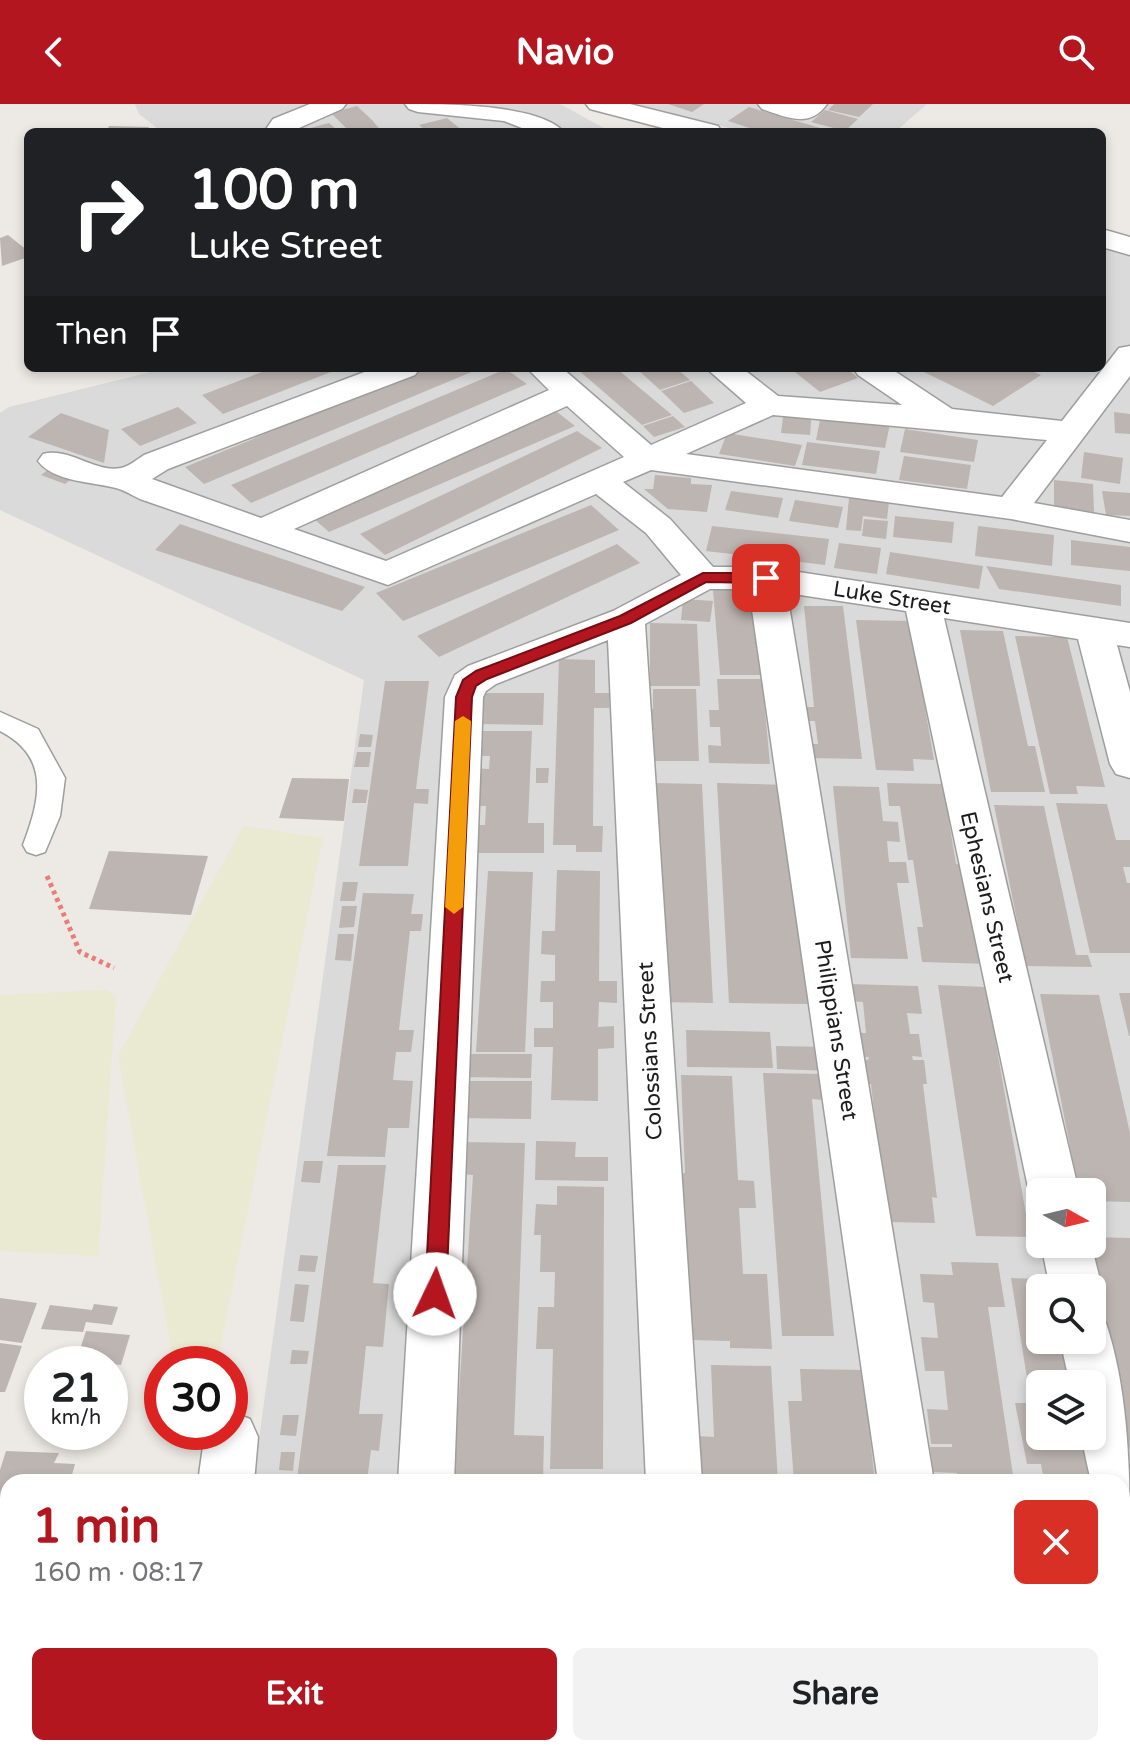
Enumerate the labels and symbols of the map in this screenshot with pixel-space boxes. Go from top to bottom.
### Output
pin [732,544,800,612]
street label: Luke Street [831,576,953,620]
street label: Ephesians Street [955,809,1019,985]
street label: Philippians Street [809,938,863,1122]
street label: Colossians Street [632,961,668,1141]
north arrow [1026,1178,1106,1258]
position arrow [393,1252,477,1336]
speed limit sign: 30 [144,1346,248,1450]

